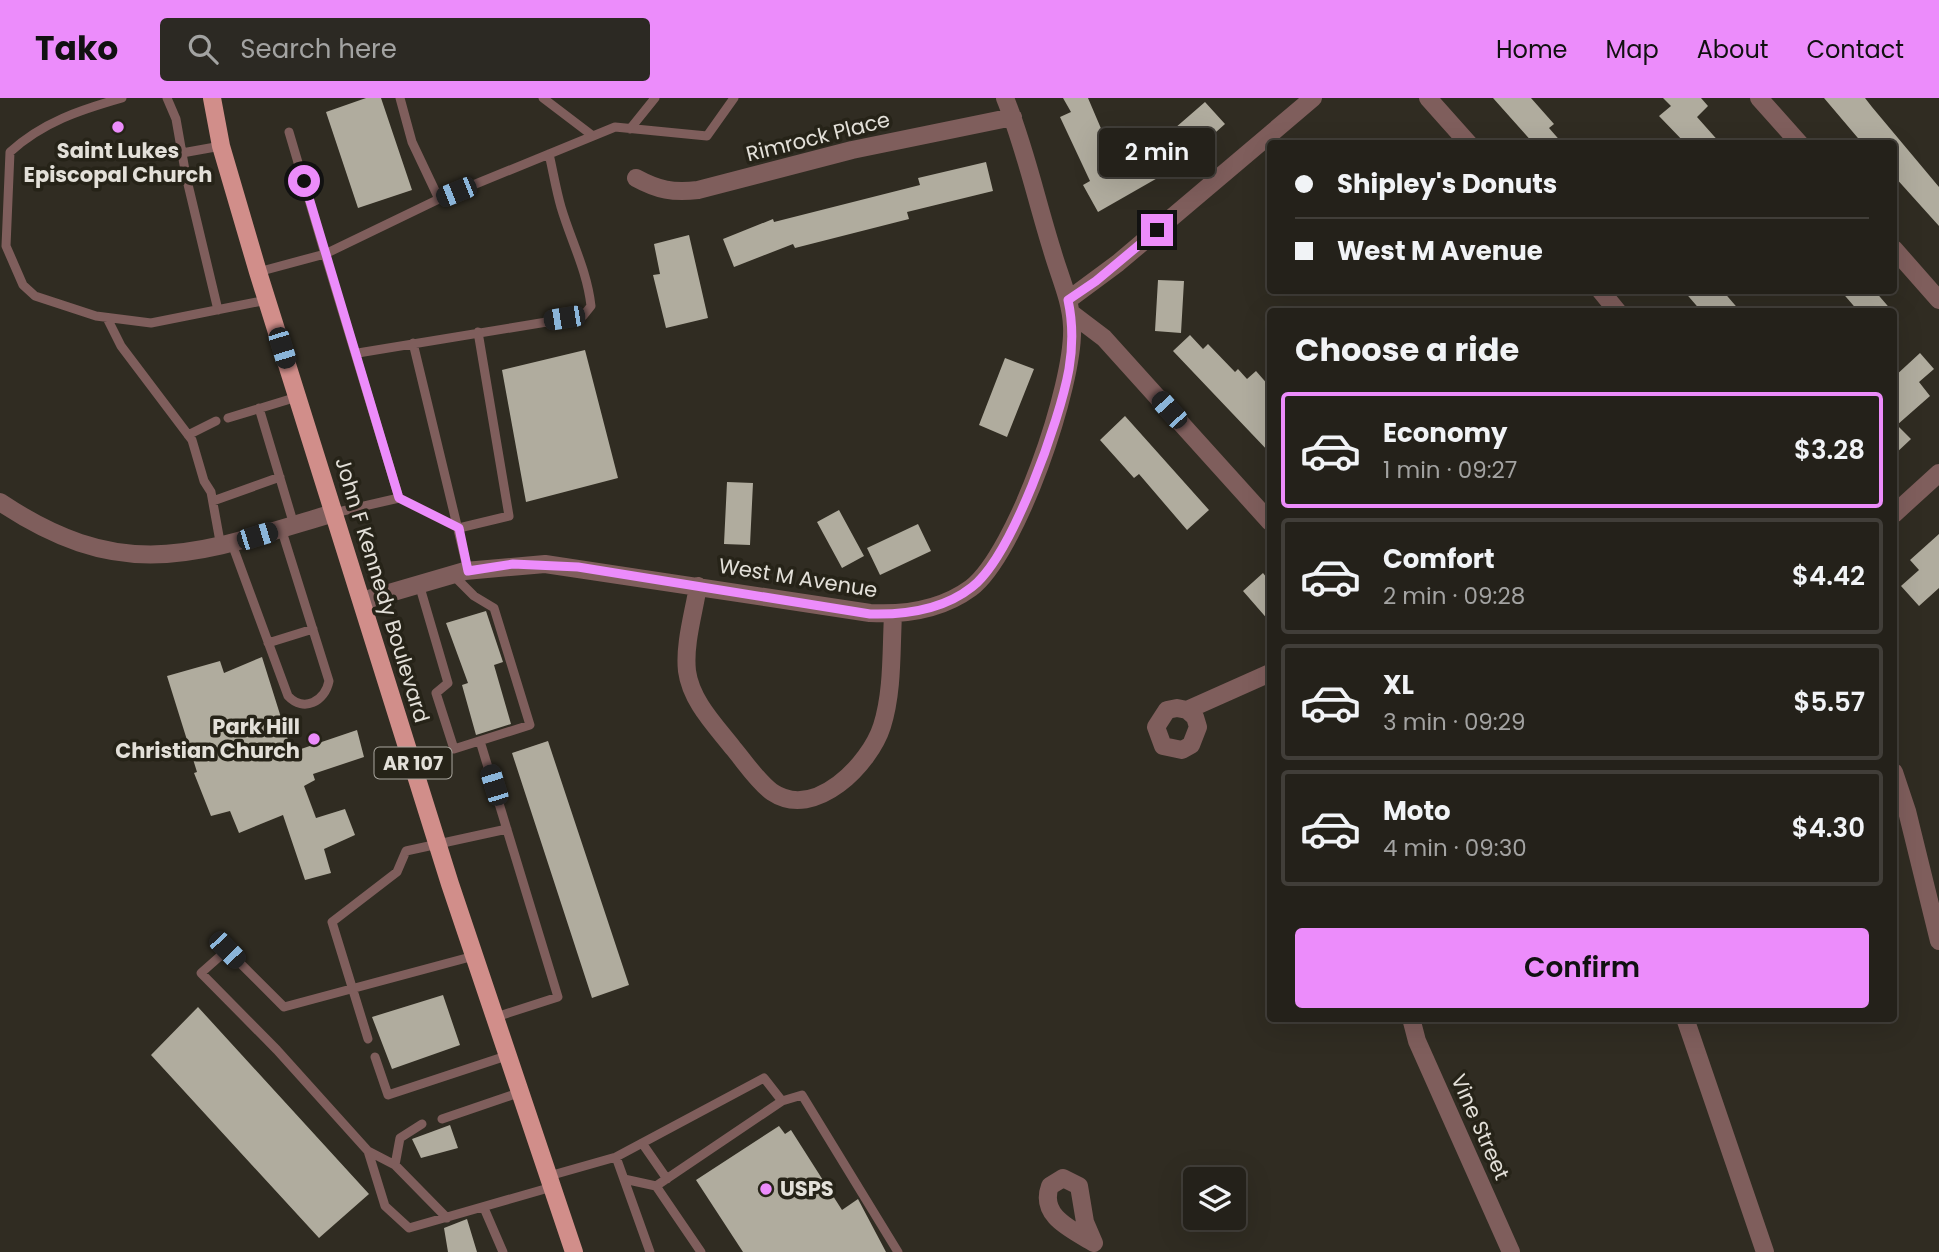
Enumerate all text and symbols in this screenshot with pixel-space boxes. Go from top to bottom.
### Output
search box [160,18,650,81]
text: Tako [35,25,118,72]
icon: search [184,30,222,68]
text: Search here [240,31,397,67]
text: Home [1496,33,1568,66]
text: Map [1606,33,1659,66]
text: About [1697,33,1768,66]
text: Contact [1806,33,1904,66]
street label: Rimrock Place [743,105,893,168]
marker: Saint Lukes Episcopal Church [110,119,126,135]
callout: 2 min [1099,129,1215,178]
place label: Saint Lukes Episcopal Church [24,136,212,189]
text: 2 min [1125,136,1189,168]
route start [288,165,320,197]
text: Shipley's Donuts [1337,166,1557,202]
car [433,174,480,210]
route end [1141,214,1173,246]
text: West M Avenue [1337,233,1543,269]
car [542,304,587,332]
car [266,325,299,371]
text: Choose a ride [1295,327,1519,372]
car [1148,387,1191,433]
text: Economy [1383,415,1507,451]
icon: car [1299,419,1362,482]
text: $3.28 [1794,432,1865,468]
street label: John F Kennedy Boulevard [328,453,437,726]
text: 1 min · 09:27 [1383,454,1517,486]
car [234,520,281,552]
text: Comfort [1383,541,1495,577]
icon: car [1299,545,1362,608]
street label: West M Avenue [717,551,880,604]
text: $4.42 [1792,558,1865,594]
text: 2 min · 09:28 [1383,580,1525,612]
text: XL [1383,667,1414,703]
icon: car [1299,671,1362,734]
text: $5.57 [1793,684,1865,720]
text: 3 min · 09:29 [1383,706,1525,738]
place label: Park Hill Christian Church [115,712,300,765]
marker: Park Hill Christian Church [306,731,322,747]
road number: AR 107 [374,748,452,778]
car [478,762,511,808]
text: Moto [1383,793,1451,829]
icon: car [1299,797,1362,860]
text: $4.30 [1792,810,1865,846]
text: 4 min · 09:30 [1383,832,1527,864]
car [205,928,250,972]
button: Confirm [1295,928,1869,1008]
street label: Vine Street [1444,1069,1517,1184]
map controls [1183,1167,1246,1230]
button: layers [1183,1167,1246,1230]
place label: USPS [780,1174,834,1203]
marker: USPS [758,1181,774,1197]

